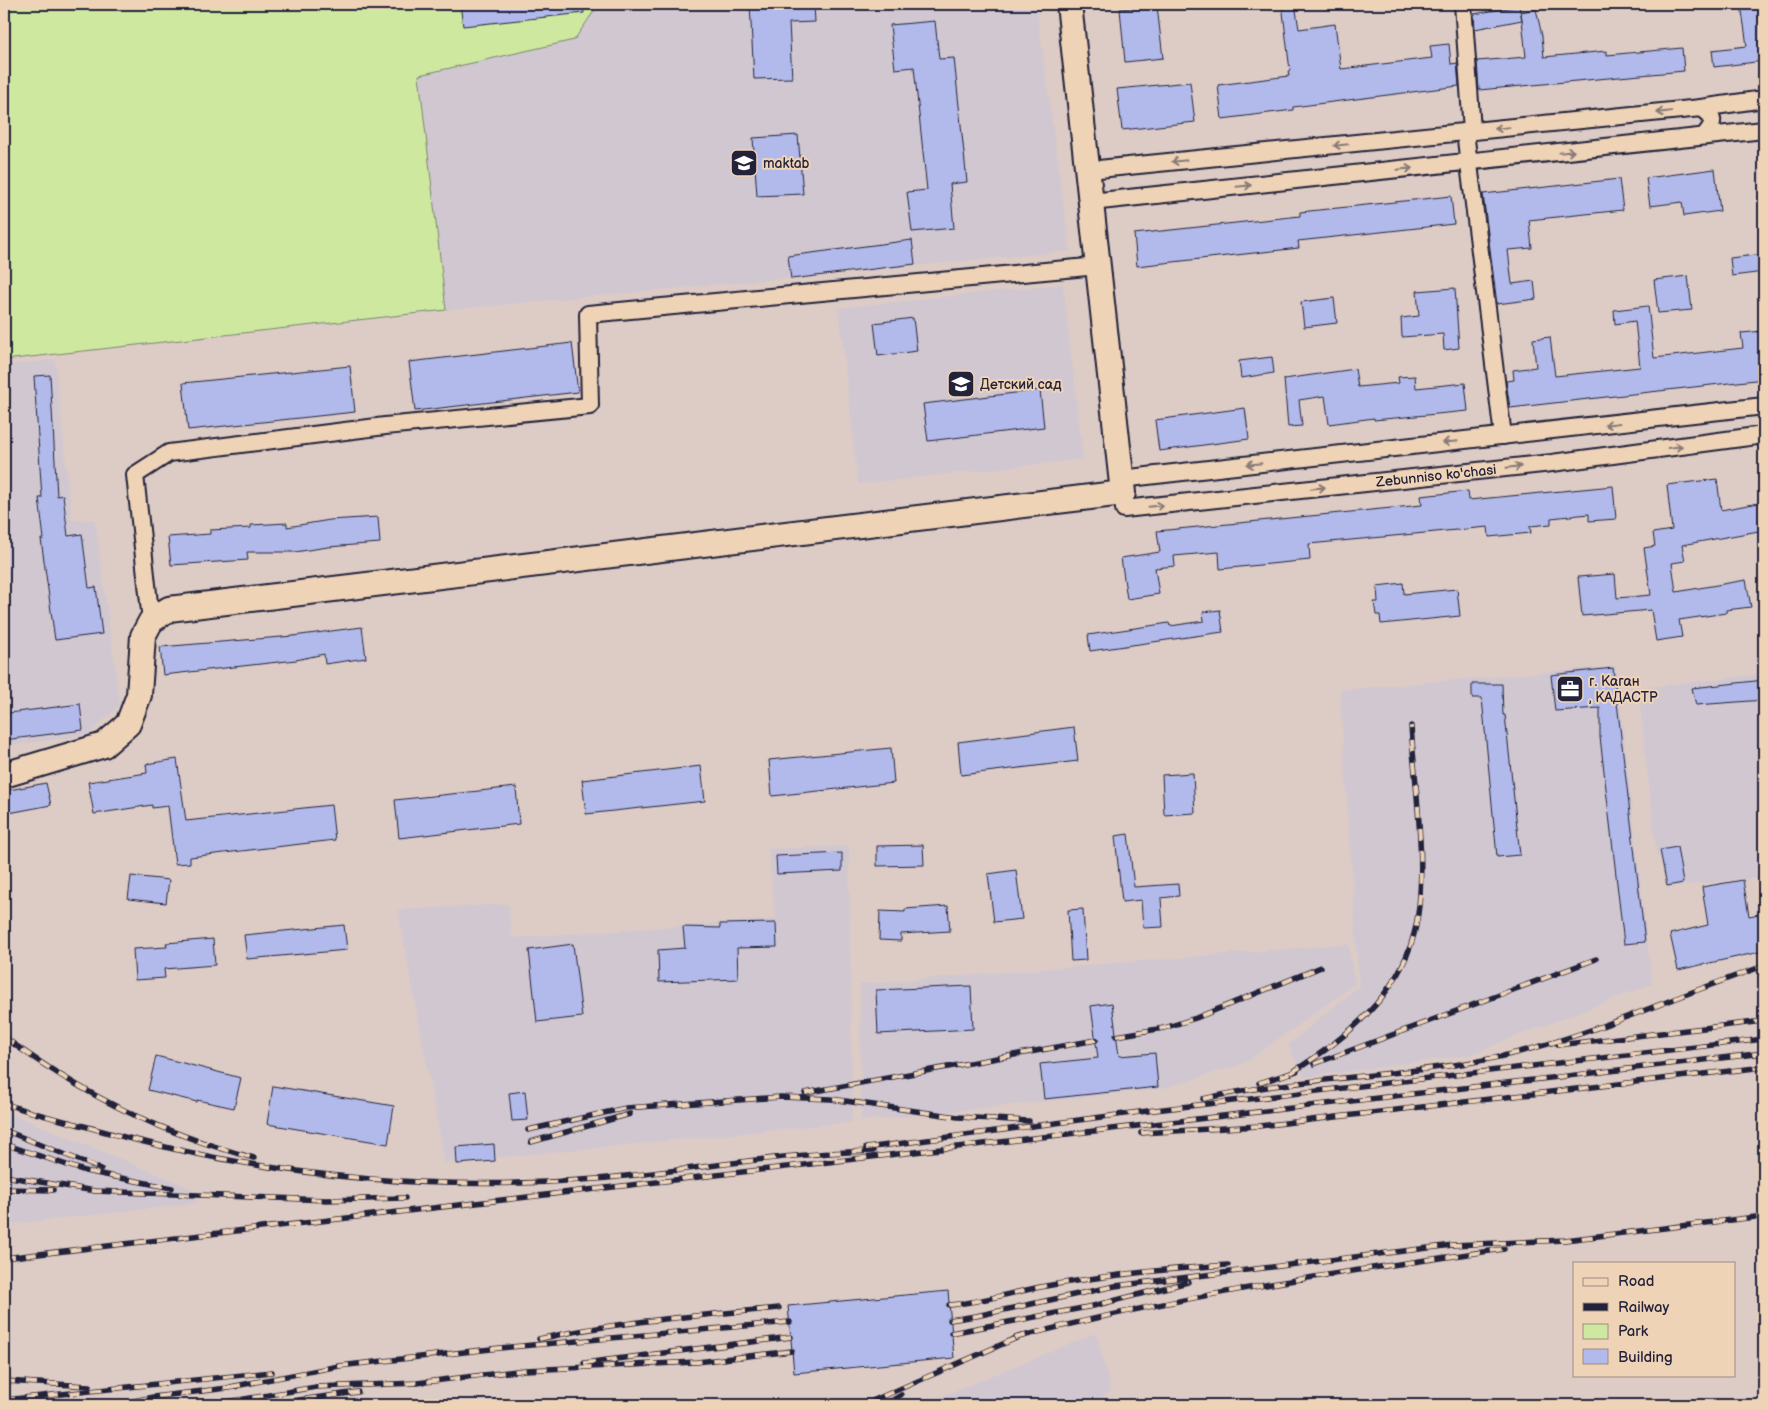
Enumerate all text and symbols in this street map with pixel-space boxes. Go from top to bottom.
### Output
one-way arrow [1656,107,1672,117]
one-way arrow [1494,123,1510,133]
one-way arrow [1333,140,1349,150]
one-way arrow [1559,147,1575,157]
school or university icon: maktab [729,148,759,178]
place label: maktab [763,155,810,172]
one-way arrow [1171,156,1187,166]
one-way arrow [1397,164,1413,174]
one-way arrow [1235,181,1251,191]
school or university icon: Детский сад [946,369,976,399]
place label: Детский сад [980,376,1062,393]
one-way arrow [1604,419,1620,429]
one-way arrow [1442,437,1458,447]
one-way arrow [1667,442,1683,452]
one-way arrow [1246,459,1262,469]
street label: Zebunniso ko'chasi [1374,461,1497,490]
one-way arrow [1506,462,1522,472]
one-way arrow [1310,483,1326,493]
one-way arrow [1148,501,1164,511]
place label: г. Каган , КАДАСТР [1589,673,1658,706]
office icon: г. Каган , КАДАСТР [1555,674,1585,704]
legend [1573,1262,1736,1376]
text: Road [1618,1272,1654,1291]
text: Railway [1618,1298,1669,1317]
text: Park [1618,1322,1649,1341]
text: Building [1618,1348,1673,1367]

